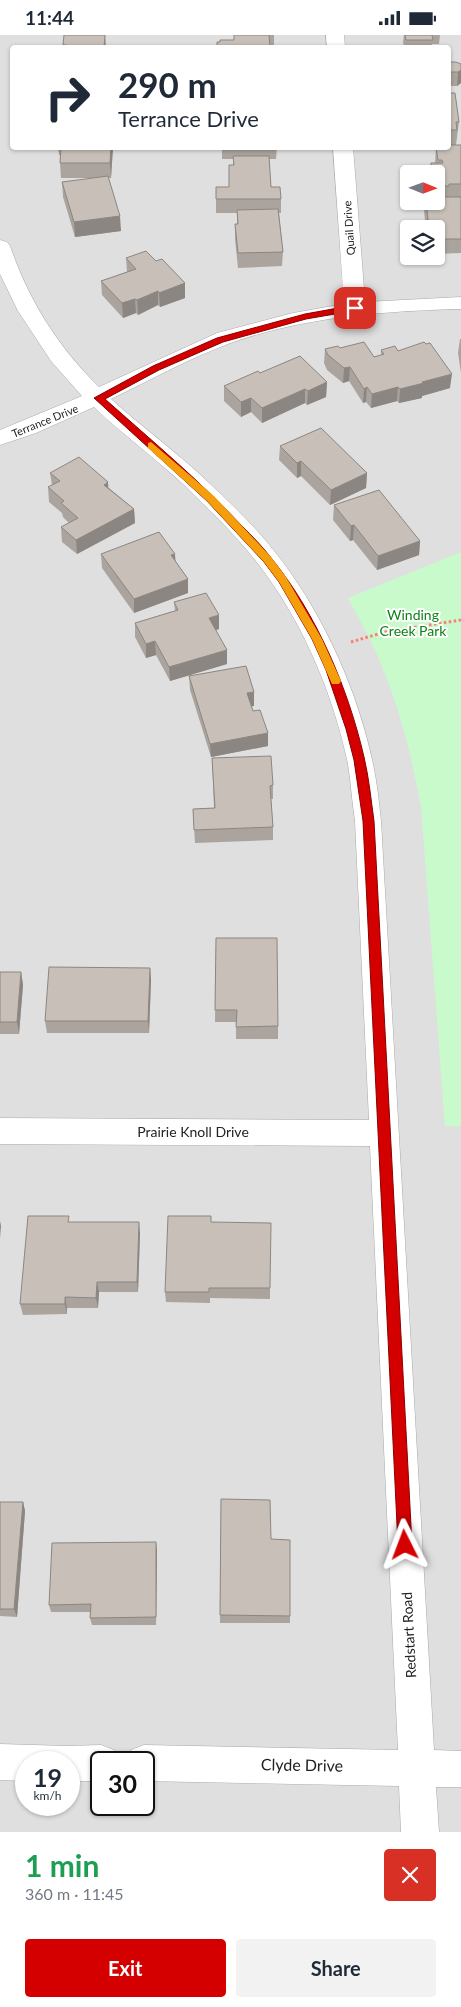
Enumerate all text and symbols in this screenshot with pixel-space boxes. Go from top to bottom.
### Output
text: 11:44 [25,6,74,29]
text: 290 m [118,63,217,105]
icon: right [35,65,100,130]
text: Terrance Drive [118,105,259,132]
north arrow [400,165,445,210]
map controls [400,165,445,265]
street label: Quail Drive [340,200,357,256]
button: layers [400,220,445,265]
pin [334,287,376,329]
icon: arrive [341,294,369,322]
street label: Terrance Drive [10,401,80,440]
park label: Winding Creek Park [380,606,447,639]
street label: Prairie Knoll Drive [137,1123,249,1140]
position arrow [378,1518,430,1570]
street label: Redstart Road [398,1591,419,1679]
speed limit sign: 30 [90,1751,155,1816]
street label: Clyde Drive [261,1754,343,1775]
text: 19 [33,1762,62,1792]
text: km/h [33,1788,62,1803]
text: 1 min [25,1847,99,1883]
button: close [384,1849,436,1901]
text: 360 m · 11:45 [25,1884,124,1903]
button: Exit [25,1939,226,1997]
button: Share [236,1939,436,1997]

